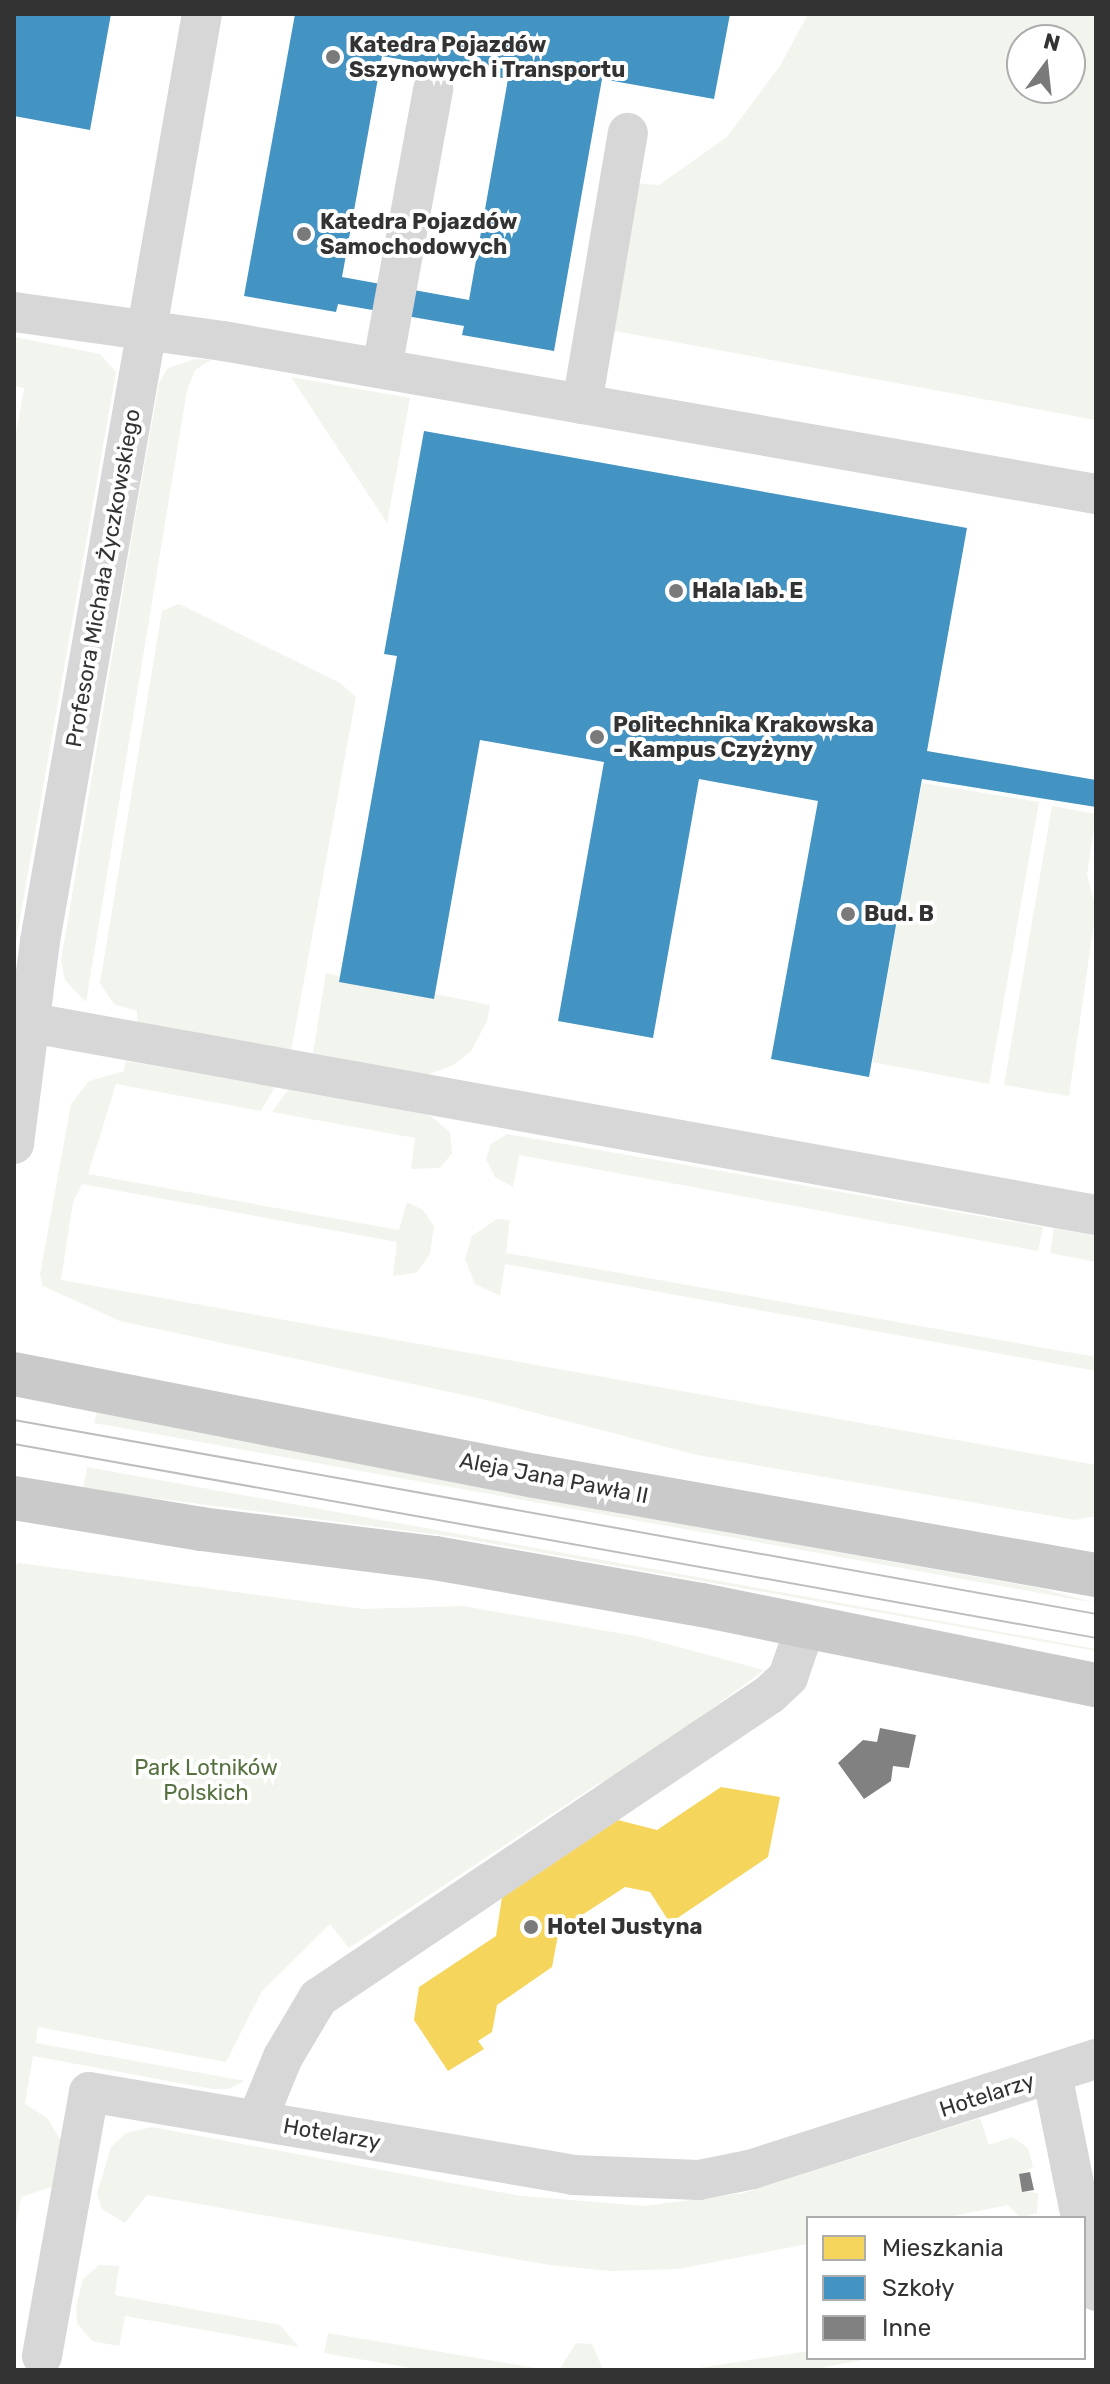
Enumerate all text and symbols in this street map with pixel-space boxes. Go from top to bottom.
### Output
north arrow [1006,24,1086,104]
text: N [1041,27,1063,57]
place label: Katedra Pojazdów Sszynowych i Transportu [349,31,626,82]
marker: Katedra Pojazdów Sszynowych i Transportu [324,48,342,66]
place label: Katedra Pojazdów Samochodowych [320,208,517,260]
marker: Katedra Pojazdów Samochodowych [295,225,313,243]
street label: Profesora Michała Życzkowskiego [60,407,146,749]
place label: Hala lab. E [692,578,803,604]
marker: Hala lab. E [667,582,685,600]
place label: Politechnika Krakowska - Kampus Czyżyny [613,711,874,762]
marker: Politechnika Krakowska - Kampus Czyżyny [588,728,606,746]
place label: Bud. B [864,901,934,927]
marker: Bud. B [839,905,857,923]
street label: Aleja Jana Pawła II [457,1447,651,1509]
park label: Park Lotników Polskich [134,1754,278,1806]
place label: Hotel Justyna [547,1914,703,1940]
marker: Hotel Justyna [522,1918,540,1936]
street label: Hotelarzy [936,2067,1038,2123]
street label: Hotelarzy [281,2112,383,2156]
legend [806,2216,1086,2360]
text: Mieszkania [882,2234,1004,2262]
text: Szkoły [882,2274,955,2302]
text: Inne [882,2314,931,2342]

